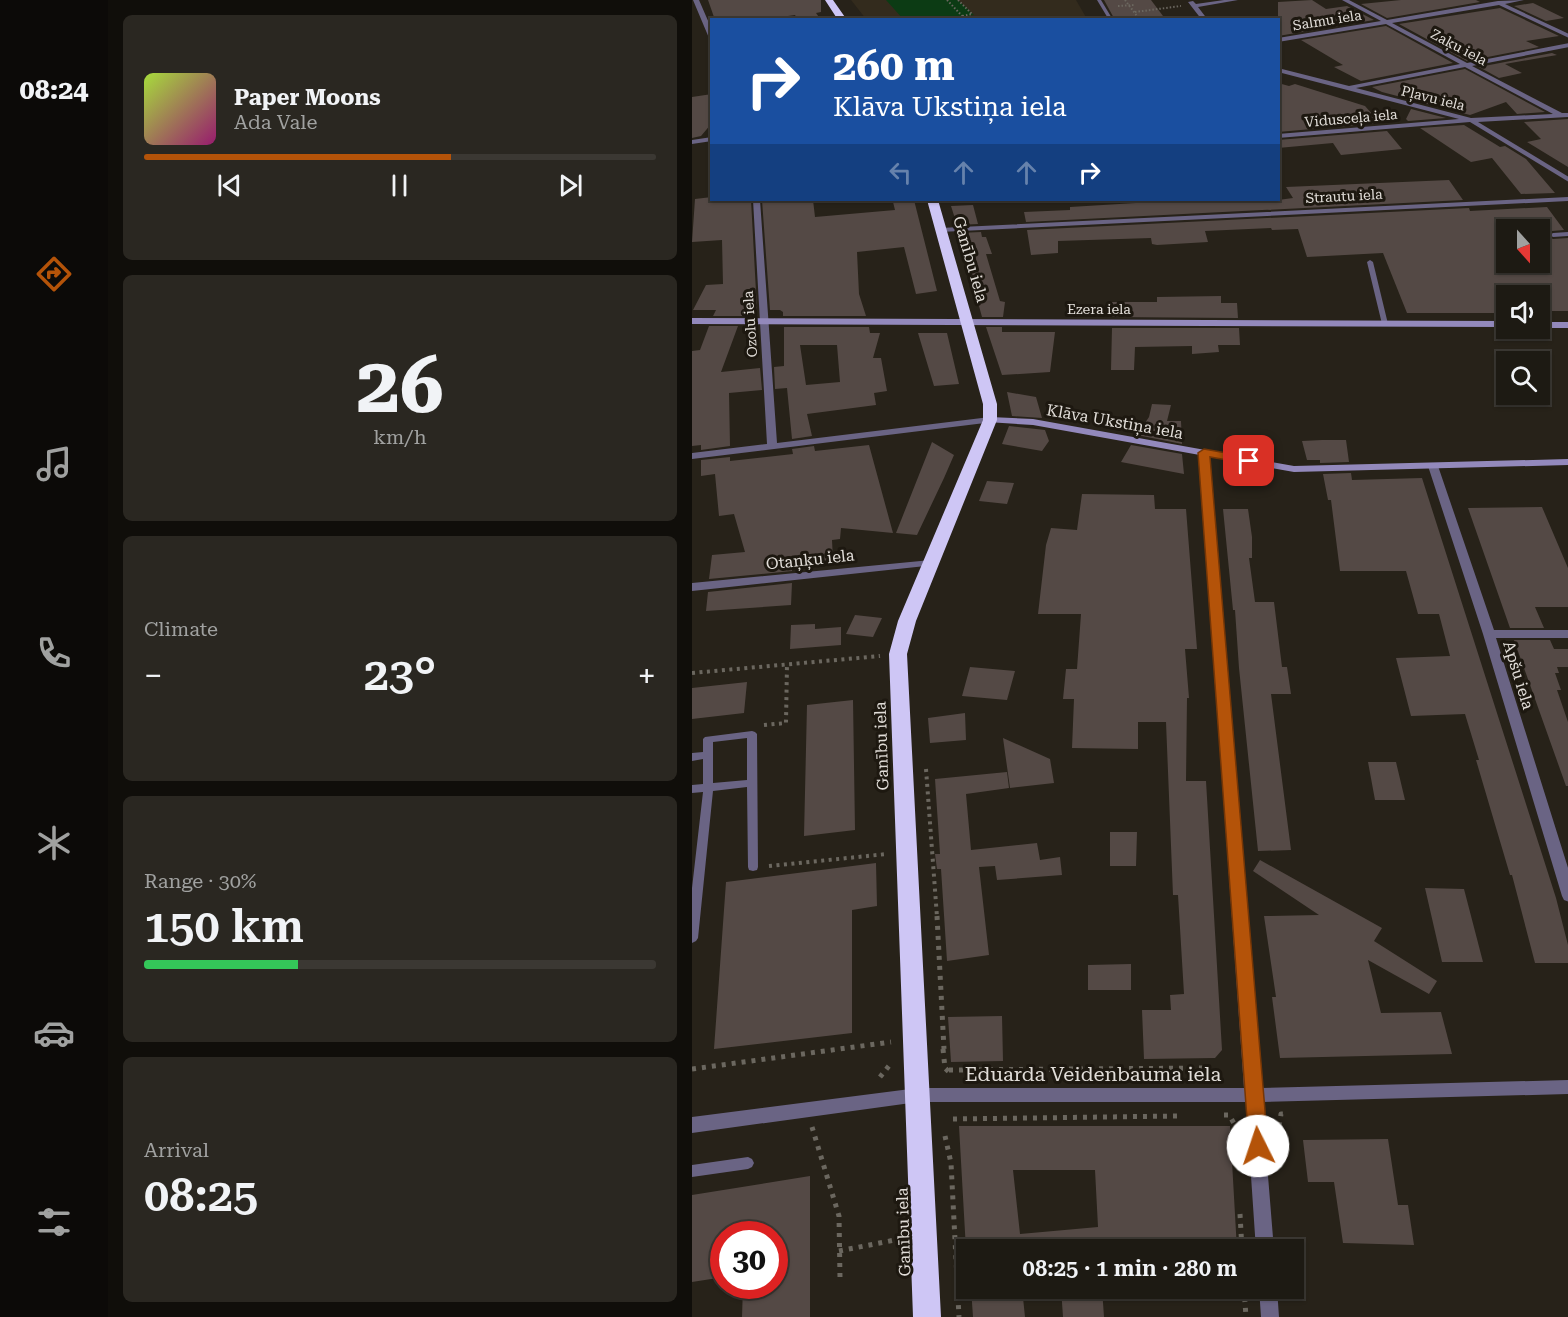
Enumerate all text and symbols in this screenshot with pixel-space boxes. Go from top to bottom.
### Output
street label: Salmu iela [1291,7,1363,33]
street label: Zaķu iela [1428,26,1490,70]
text: 260 m [833,41,955,90]
icon: right [734,42,812,120]
text: 08:24 [20,74,88,106]
street label: Pļavu iela [1399,82,1467,115]
text: Paper Moons [234,85,381,110]
text: Klāva Ukstiņa iela [833,91,1067,123]
street label: Vidusceļa iela [1304,106,1399,131]
text: Ada Vale [234,110,317,134]
icon: left [884,156,917,189]
icon: ahead [947,156,980,189]
icon: ahead [1010,156,1043,189]
icon: right [1073,156,1106,189]
icon: previous [213,169,246,202]
icon: pause [383,169,416,202]
icon: next [554,169,587,202]
street label: Strautu iela [1305,186,1383,206]
street label: Ganību iela [949,214,992,305]
north arrow [1496,219,1550,273]
map controls [1496,219,1550,405]
icon: directions [33,253,75,295]
button: sound [1496,285,1550,339]
street label: Ozolu iela [740,290,760,358]
street label: Ezera iela [1067,301,1131,317]
text: 26 [356,340,444,431]
button: search [1496,351,1550,405]
street label: Klāva Ukstiņa iela [1045,400,1185,444]
text: km/h [373,425,427,449]
pin [1223,435,1274,486]
icon: music [33,443,75,485]
icon: arrive [1232,444,1265,477]
street label: Otaņķu iela [765,545,856,575]
text: Climate [144,617,218,641]
icon: phone [33,632,75,674]
street label: Apšu iela [1499,639,1538,712]
text: 23° [364,648,436,701]
text: − [144,656,162,695]
text: + [638,656,656,695]
street label: Ganību iela [870,701,893,791]
icon: climate [33,822,75,864]
text: Range · 30% [144,869,256,893]
text: 150 km [144,900,304,953]
icon: car [33,1012,75,1054]
street label: Eduarda Veidenbauma iela [965,1062,1221,1086]
position arrow [1226,1114,1290,1178]
text: Arrival [144,1138,209,1162]
text: 08:25 [144,1169,258,1222]
street label: Ganību iela [892,1187,915,1277]
icon: filters [33,1201,75,1243]
speed limit sign: 30 [710,1221,788,1299]
text: 08:25 · 1 min · 280 m [1023,1256,1237,1281]

